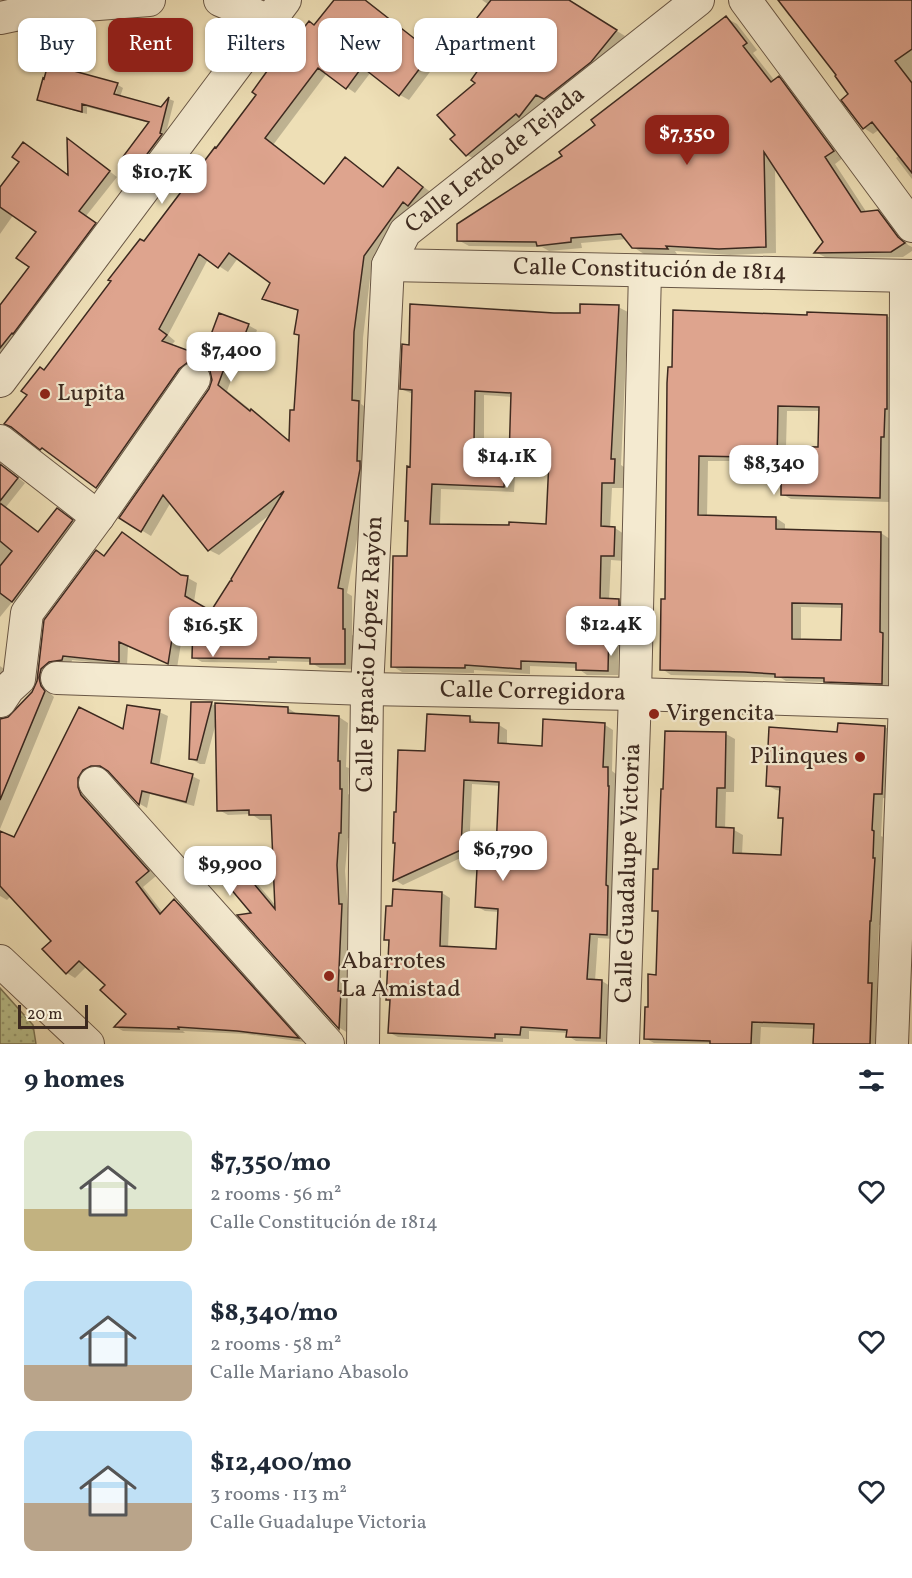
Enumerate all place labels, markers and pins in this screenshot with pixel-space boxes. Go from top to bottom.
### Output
pin: $7,350 [638,115,736,166]
pin: $10.7K [113,154,211,205]
pin: $7,400 [182,332,280,383]
place label: Lupita [57,377,125,411]
marker: Lupita [38,387,52,401]
pin: $14.1K [458,438,556,489]
pin: $8,340 [725,445,823,496]
pin: $12.4K [562,606,660,657]
pin: $16.5K [164,607,262,658]
place label: Virgencita [666,697,775,731]
marker: Virgencita [647,707,661,721]
place label: Pilinques [750,740,848,774]
marker: Pilinques [853,750,867,764]
pin: $6,790 [454,831,552,882]
pin: $9,900 [181,846,279,897]
place label: Abarrotes La Amistad [341,945,461,1007]
marker: Abarrotes La Amistad [322,969,336,983]

